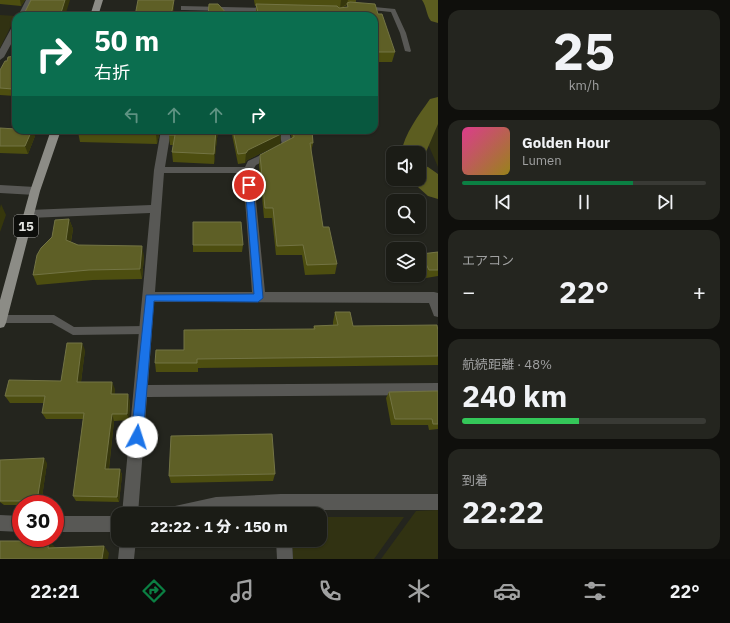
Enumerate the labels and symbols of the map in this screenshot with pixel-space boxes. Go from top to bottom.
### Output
pin [232,168,266,202]
road number: 15 [14,215,38,237]
position arrow [116,416,158,458]
speed limit sign: 30 [12,495,64,547]

